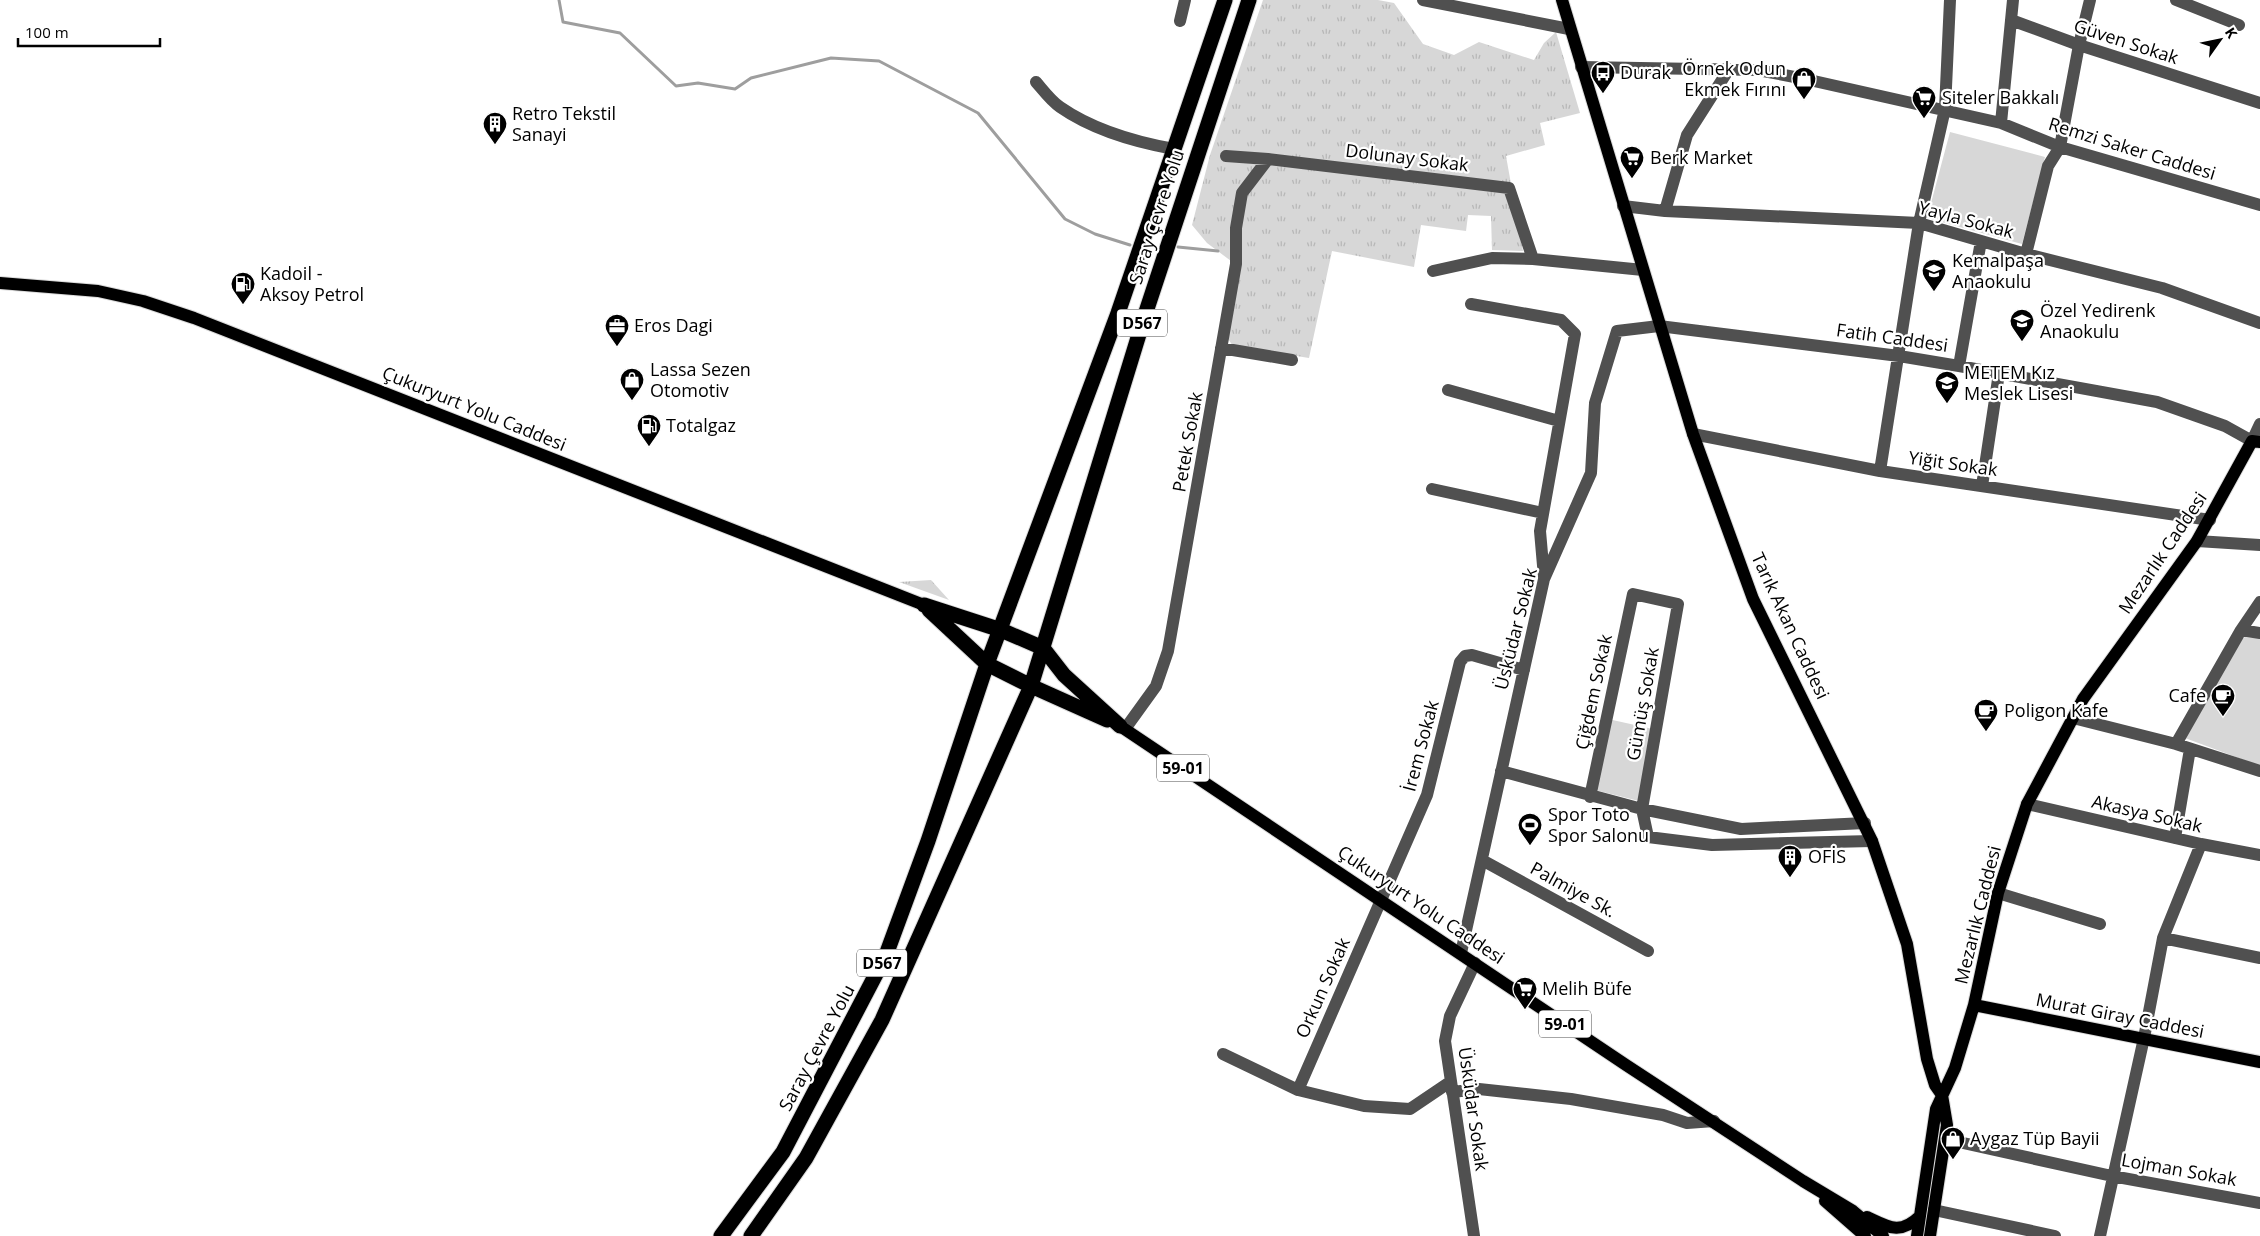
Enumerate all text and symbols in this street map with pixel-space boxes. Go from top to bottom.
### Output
street label: Güven Sokak [2071,13,2182,69]
scale bar [18,15,160,47]
north arrow [2195,15,2245,65]
text: 100 m [25,22,69,42]
text: K [2221,24,2242,42]
place label: Örnek Odun Ekmek Fırını [1682,56,1786,101]
bus stop icon: Durak [1590,60,1616,94]
place label: Durak [1620,60,1671,84]
shop icon: Örnek Odun Ekmek Fırını [1791,66,1817,100]
supermarket icon: Siteler Bakkalı [1911,85,1937,119]
place label: Siteler Bakkalı [1942,85,2059,109]
place label: Retro Tekstil Sanayi [512,101,616,146]
building icon: Retro Tekstil Sanayi [482,111,508,145]
street label: Remzi Saker Caddesi [2046,111,2219,185]
street label: Dolunay Sokak [1344,138,1471,177]
supermarket icon: Berk Market [1619,145,1645,179]
place label: Berk Market [1650,145,1753,169]
street label: Saray Çevre Yolu [1123,146,1189,287]
street label: Yayla Sokak [1916,195,2017,243]
place label: Kemalpaşa Anaokulu [1952,248,2044,293]
school or university icon: Kemalpaşa Anaokulu [1921,258,1947,292]
place label: Kadoil - Aksoy Petrol [260,261,364,306]
fuel station icon: Kadoil - Aksoy Petrol [230,271,256,305]
place label: Özel Yedirenk Anaokulu [2040,298,2156,343]
school or university icon: Özel Yedirenk Anaokulu [2009,308,2035,342]
road number: D567 [1117,309,1167,336]
office icon: Eros Dagi [604,313,630,347]
place label: Eros Dagi [634,313,713,337]
street label: Fatih Caddesi [1835,317,1950,357]
place label: Lassa Sezen Otomotiv [650,357,751,402]
street label: Çukuryurt Yolu Caddesi [379,360,570,456]
place label: METEM Kız Meslek Lisesi [1964,360,2073,405]
shop icon: Lassa Sezen Otomotiv [619,367,645,401]
school or university icon: METEM Kız Meslek Lisesi [1934,370,1960,404]
street label: Petek Sokak [1166,389,1208,494]
fuel station icon: Totalgaz [636,413,662,447]
place label: Totalgaz [666,413,736,437]
street label: Yiğit Sokak [1907,445,2000,481]
street label: Mezarlık Caddesi [2113,487,2212,618]
street label: Tarık Akan Caddesi [1746,548,1835,703]
street label: Üsküdar Sokak [1488,565,1542,692]
street label: Çiğdem Sokak [1569,631,1617,752]
street label: Gümüş Sokak [1620,645,1664,762]
place label: Cafe [2168,683,2206,707]
cafe icon: Cafe [2210,683,2236,717]
street label: İrem Sokak [1396,697,1444,794]
cafe icon: Poligon Kafe [1973,698,1999,732]
place label: Poligon Kafe [2004,698,2108,722]
road number: 59-01 [1157,754,1209,781]
street label: Akasya Sokak [2090,789,2205,838]
place label: Spor Toto Spor Salonu [1548,802,1649,847]
sports icon: Spor Toto Spor Salonu [1517,812,1543,846]
street label: Çukuryurt Yolu Caddesi [1333,839,1510,969]
street label: Mezarlık Caddesi [1948,843,2006,987]
building icon: OFİS [1777,844,1803,878]
place label: OFİS [1808,844,1846,868]
street label: Palmiye Sk. [1526,856,1621,923]
street label: Orkun Sokak [1289,933,1355,1041]
road number: D567 [857,950,907,976]
supermarket icon: Melih Büfe [1512,976,1538,1010]
place label: Melih Büfe [1542,976,1632,1000]
street label: Saray Çevre Yolu [773,980,860,1115]
street label: Murat Giray Caddesi [2034,987,2206,1043]
road number: 59-01 [1539,1011,1591,1038]
street label: Üsküdar Sokak [1453,1045,1495,1173]
shop icon: Aygaz Tüp Bayii [1940,1126,1966,1160]
place label: Aygaz Tüp Bayii [1970,1126,2100,1150]
street label: Lojman Sokak [2120,1147,2239,1191]

